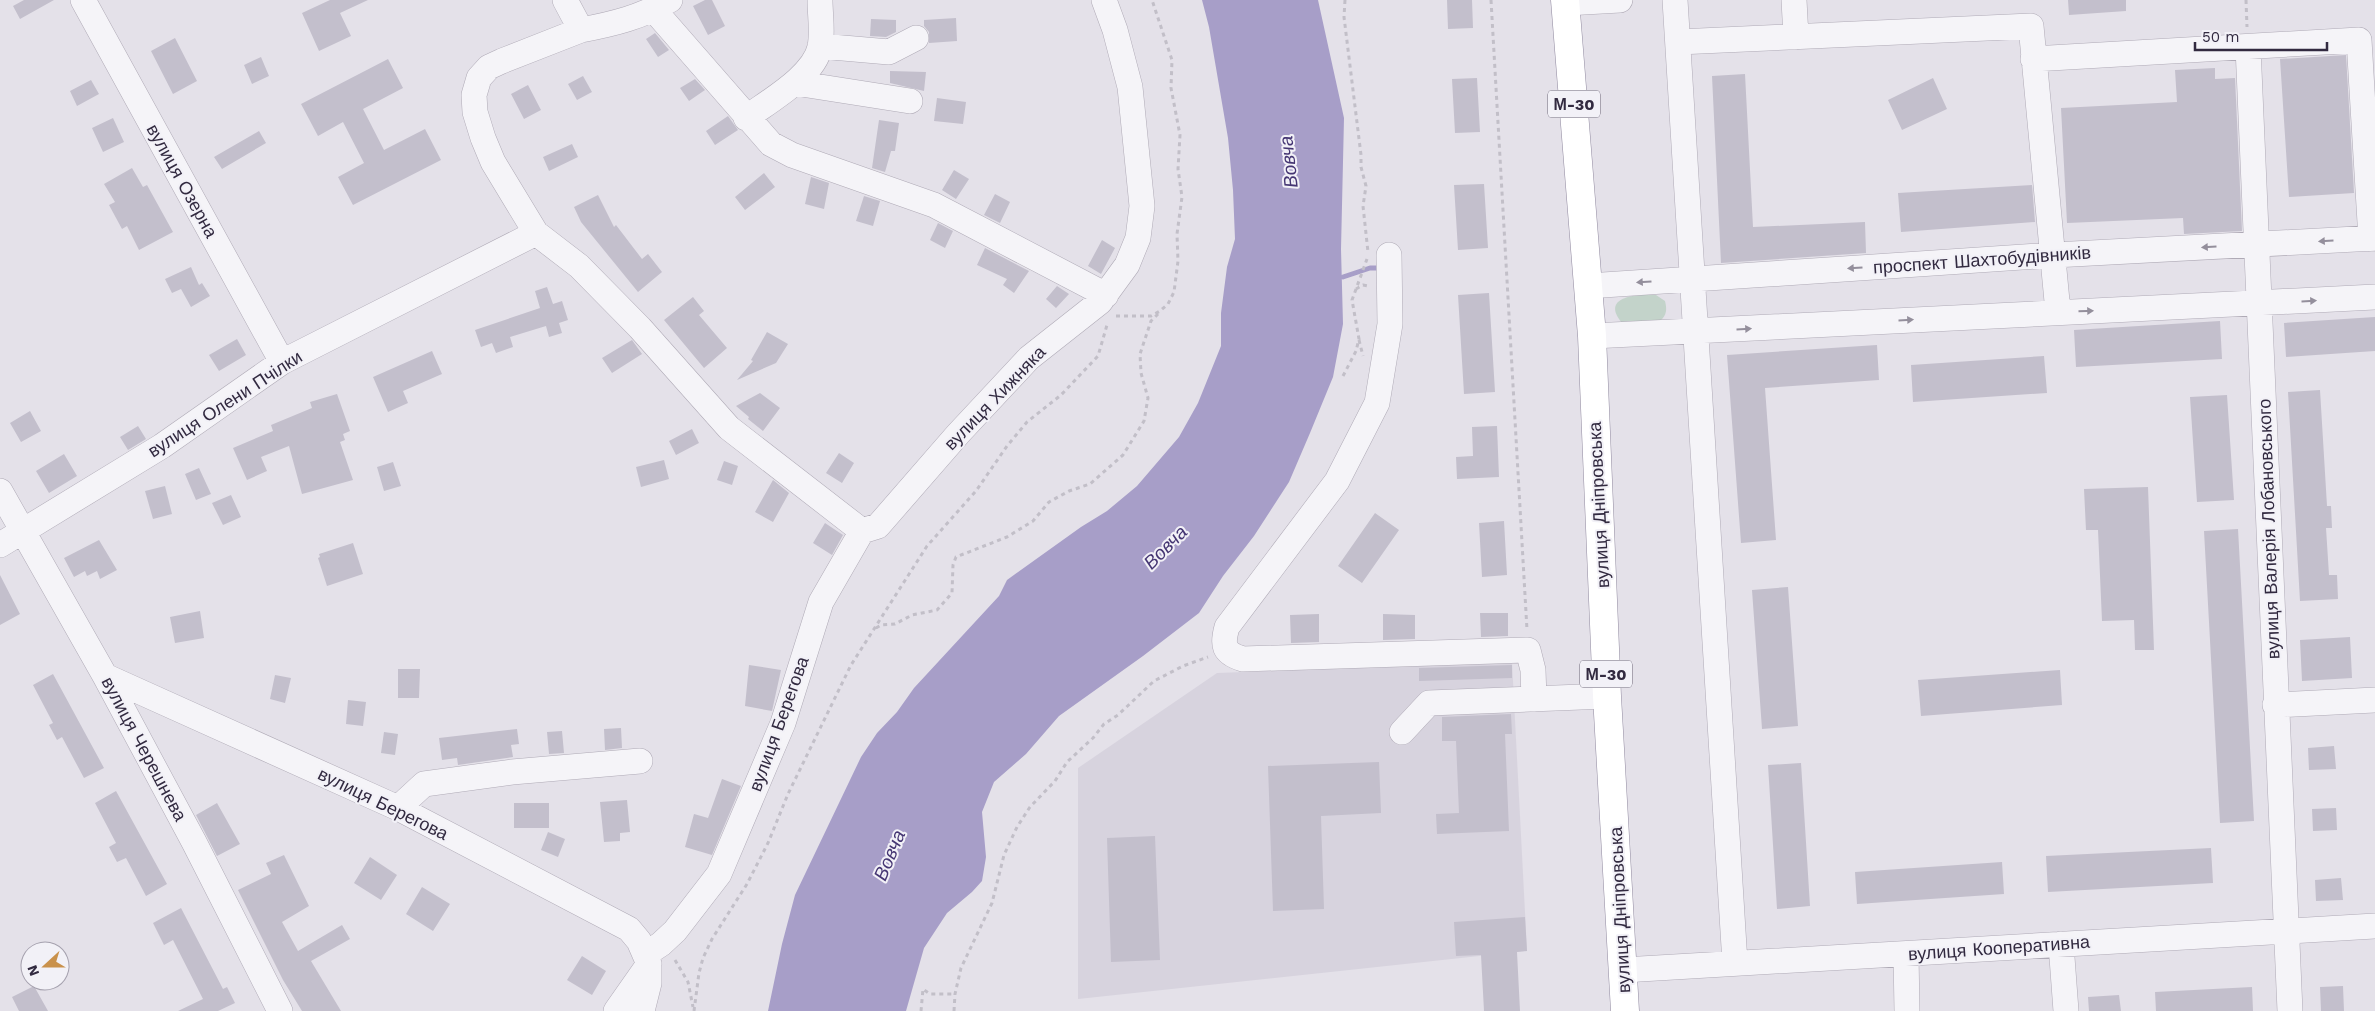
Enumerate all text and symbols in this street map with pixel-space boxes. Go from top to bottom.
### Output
scale bar [2195,20,2328,52]
text: 50 m [2202,28,2239,46]
road number: М-30 [1548,90,1600,118]
street label: вулиця Озерна [143,120,223,242]
water label: Вовча [1274,135,1303,189]
one-way arrow [2318,238,2334,246]
street label: проспект Шахтобудівників [1872,241,2092,278]
one-way arrow [2201,244,2217,252]
one-way arrow [1847,264,1863,272]
one-way arrow [1635,278,1651,286]
one-way arrow [2301,296,2317,304]
one-way arrow [2078,306,2094,314]
one-way arrow [1898,316,1914,324]
one-way arrow [1736,324,1752,332]
street label: вулиця Хижняка [940,341,1050,454]
street label: вулиця Олени Пчілки [144,346,306,461]
street label: вулиця Валерія Лобановського [2253,398,2284,660]
street label: вулиця Дніпровська [1584,420,1613,589]
water label: Вовча [1139,521,1192,574]
street label: вулиця Берегова [744,653,813,794]
road number: М-30 [1580,661,1632,688]
street label: вулиця Черешнева [98,673,192,825]
street label: вулиця Берегова [315,763,452,845]
street label: вулиця Дніпровська [1605,825,1634,994]
water label: Вовча [869,827,910,884]
street label: вулиця Кооперативна [1907,931,2092,964]
north arrow [20,941,70,991]
text: N [24,963,42,978]

